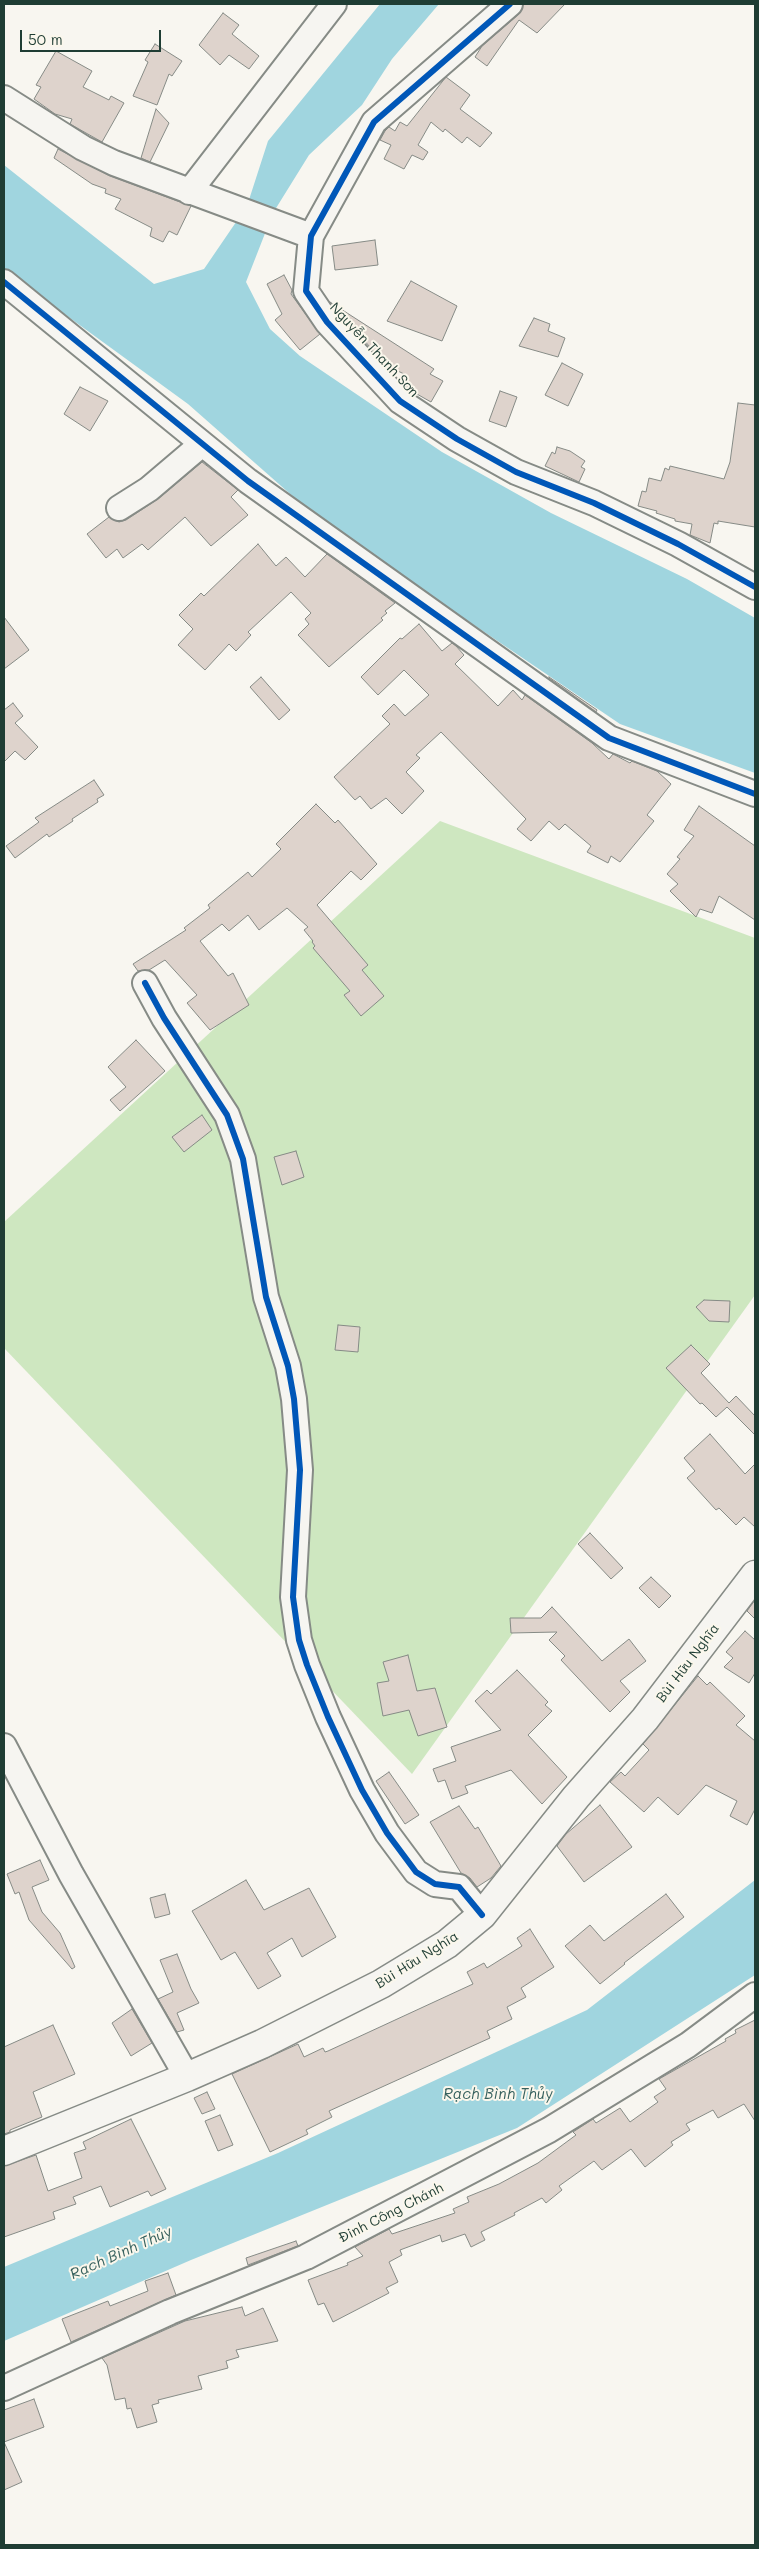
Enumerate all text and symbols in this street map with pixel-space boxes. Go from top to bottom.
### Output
scale bar [22,20,164,52]
text: 50 m [28,29,63,49]
street label: Nguyễn Thanh Sơn [326,299,422,401]
street label: Bùi Hữu Nghĩa [653,1620,723,1706]
street label: Bùi Hữu Nghĩa [373,1928,461,1992]
water label: Rạch Bình Thủy [443,2085,553,2103]
street label: Đinh Công Chánh [336,2179,446,2247]
water label: Rạch Bình Thủy [67,2223,175,2283]

